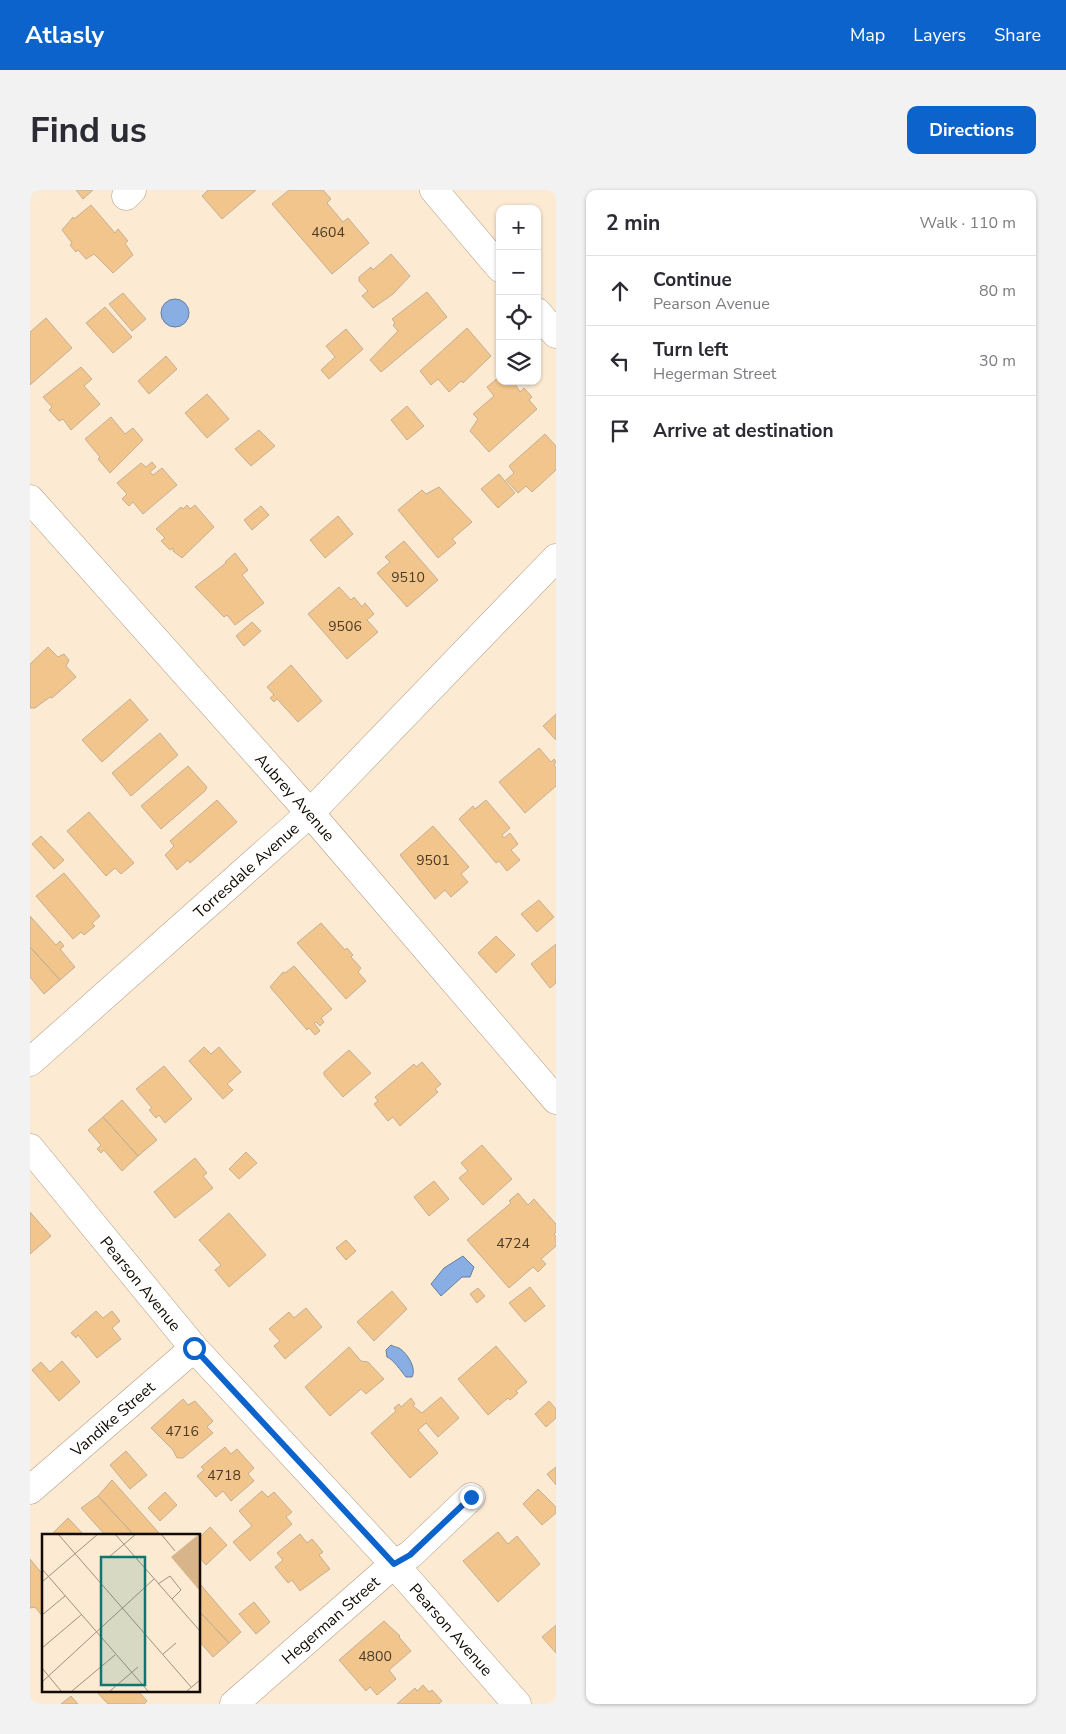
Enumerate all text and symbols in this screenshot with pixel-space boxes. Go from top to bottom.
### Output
text: Atlasly [25,19,104,51]
text: Map [850,23,885,47]
text: Layers [913,23,966,47]
text: Share [994,23,1041,47]
button: Directions [907,106,1036,154]
text: Find us [30,107,147,154]
map controls [496,205,541,385]
button: + [496,205,541,250]
text: 2 min [606,209,660,237]
text: Walk · 110 m [920,212,1016,234]
house number: 4604 [311,223,345,242]
button: − [496,250,541,295]
text: Continue [653,267,732,293]
icon: ahead [606,277,634,305]
text: 80 m [979,280,1016,302]
text: Pearson Avenue [653,293,770,315]
button: locate [496,295,541,340]
text: Turn left [653,337,728,363]
button: layers [496,340,541,385]
icon: left [606,347,634,375]
text: 30 m [979,350,1016,372]
text: Hegerman Street [653,363,776,385]
icon: arrive [606,417,634,445]
text: Arrive at destination [653,418,834,444]
house number: 9510 [391,568,425,587]
house number: 9506 [328,617,362,636]
street label: Aubrey Avenue [250,749,340,846]
street label: Torresdale Avenue [189,818,304,924]
house number: 9501 [416,851,450,870]
street label: Pearson Avenue [95,1232,186,1336]
house number: 4724 [496,1234,530,1253]
route start [183,1337,206,1360]
street label: Vandike Street [65,1377,160,1463]
house number: 4716 [165,1422,199,1441]
house number: 4718 [207,1466,241,1485]
route end [460,1486,483,1509]
inset map [42,1534,200,1692]
street label: Hegerman Street [277,1571,385,1669]
street label: Pearson Avenue [404,1579,497,1681]
house number: 4800 [358,1647,392,1666]

